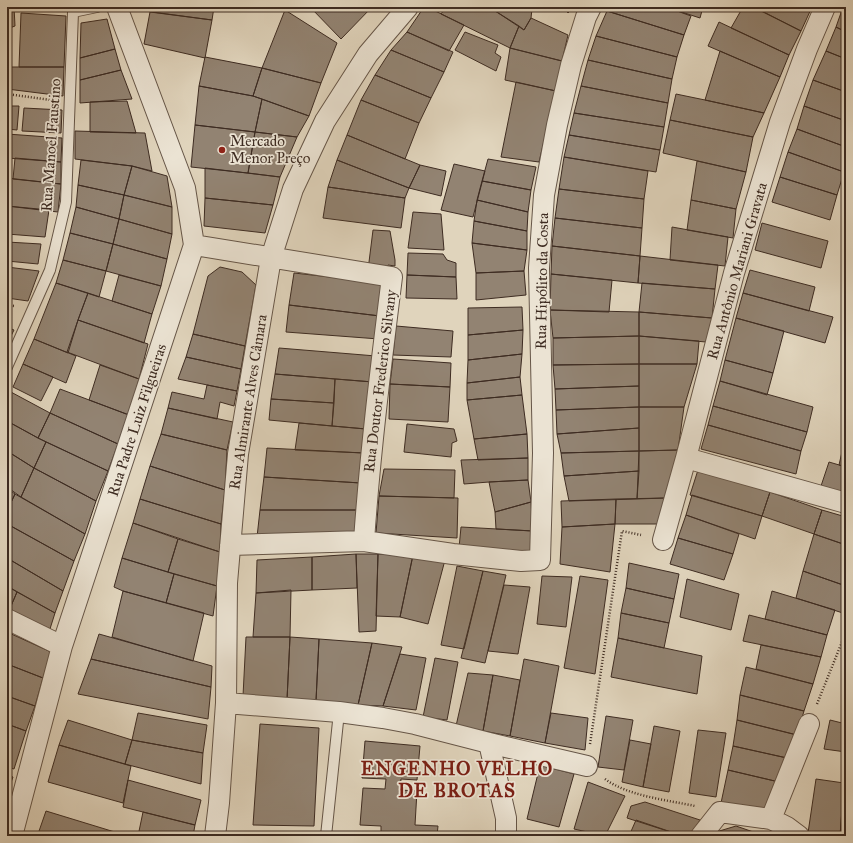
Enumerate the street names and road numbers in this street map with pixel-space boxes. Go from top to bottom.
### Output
street label: Rua Manoel Faustino [37,77,65,212]
street label: Rua Antônio Mariani Gravata [703,180,771,362]
street label: Rua Hipólito da Costa [532,212,552,349]
street label: Rua Doutor Frederico Silvany [360,288,400,474]
street label: Rua Almirante Alves Câmara [225,312,271,491]
street label: Rua Padre Luiz Filgueiras [104,341,170,499]

